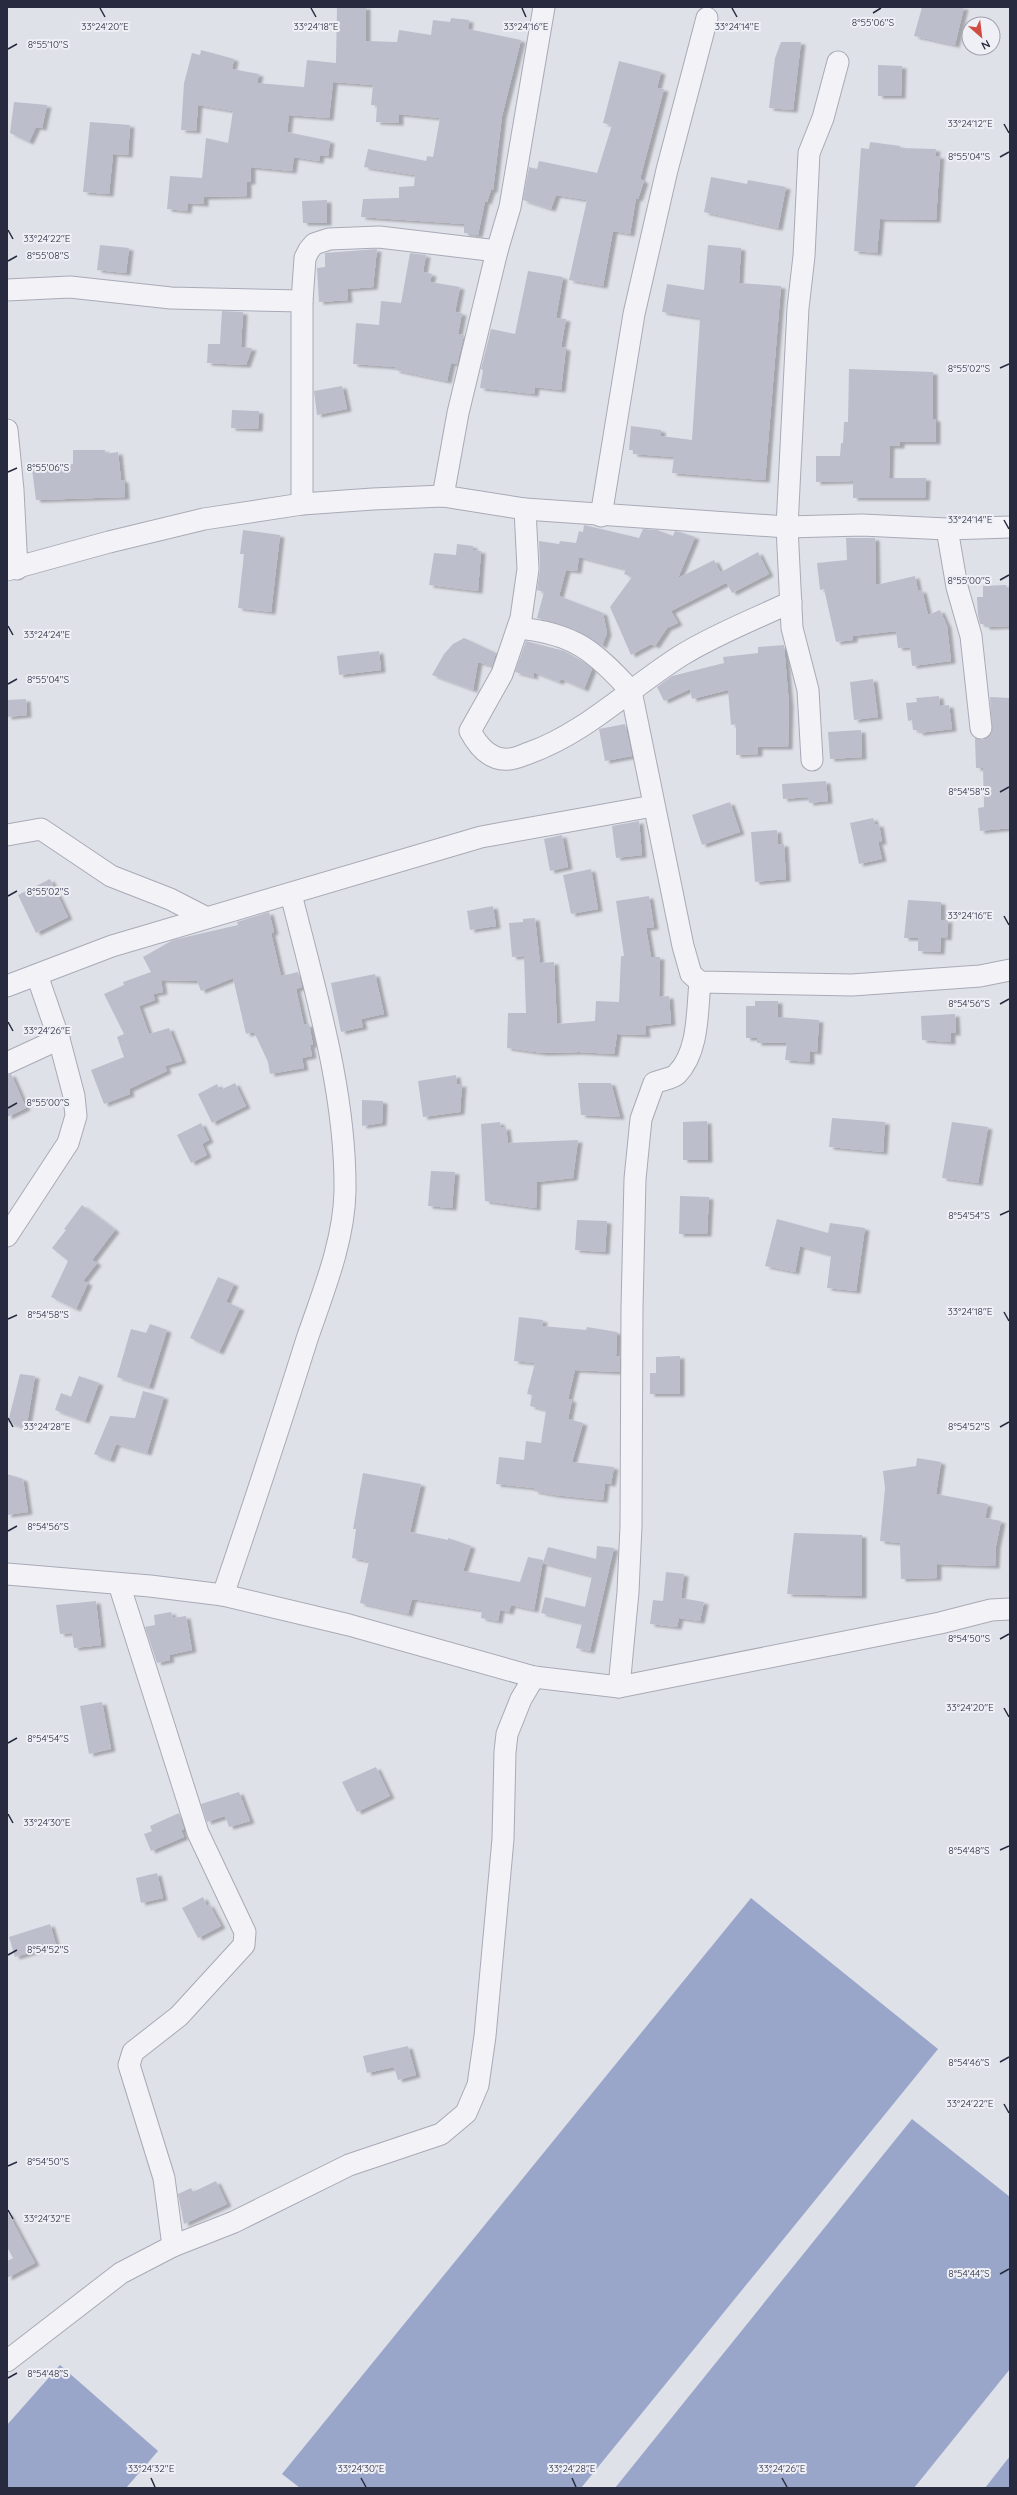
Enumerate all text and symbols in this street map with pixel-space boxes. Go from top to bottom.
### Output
text: 8°55'06"S [852,16,895,29]
north arrow [961,16,1001,56]
text: 33°24'20"E [81,20,129,33]
text: 33°24'18"E [294,20,339,33]
text: 33°24'16"E [504,20,549,33]
text: 33°24'14"E [715,20,760,33]
text: N [979,37,993,53]
text: 8°55'10"S [28,38,69,51]
text: 33°24'12"E [947,117,993,130]
text: 8°55'04"S [948,150,990,163]
text: 33°24'22"E [24,232,71,245]
text: 8°55'08"S [27,249,70,262]
text: 8°55'02"S [948,362,991,375]
text: 8°55'06"S [27,461,70,474]
text: 33°24'14"E [948,513,993,526]
text: 8°55'00"S [948,574,991,587]
text: 33°24'24"E [24,628,71,641]
text: 8°55'04"S [27,673,69,686]
text: 8°54'58"S [948,785,990,798]
text: 8°55'02"S [27,885,70,898]
text: 33°24'16"E [948,909,993,922]
text: 8°54'56"S [948,997,990,1010]
text: 33°24'26"E [24,1024,71,1037]
text: 8°55'00"S [27,1096,70,1109]
text: 8°54'54"S [948,1209,990,1222]
text: 33°24'18"E [948,1305,993,1318]
text: 8°54'58"S [27,1308,69,1321]
text: 33°24'28"E [24,1420,71,1433]
text: 8°54'52"S [948,1420,990,1433]
text: 8°54'56"S [27,1520,69,1533]
text: 8°54'50"S [948,1632,990,1645]
text: 33°24'20"E [946,1701,994,1714]
text: 8°54'54"S [27,1732,69,1745]
text: 33°24'30"E [23,1816,71,1829]
text: 8°54'48"S [948,1844,990,1857]
text: 8°54'52"S [27,1943,69,1956]
text: 8°54'46"S [948,2056,990,2069]
text: 33°24'22"E [947,2097,994,2110]
text: 8°54'50"S [27,2155,69,2168]
text: 33°24'32"E [24,2212,71,2225]
text: 8°54'44"S [948,2267,990,2280]
text: 8°54'48"S [27,2367,69,2380]
text: 33°24'32"E [128,2462,175,2475]
text: 33°24'30"E [337,2462,385,2475]
text: 33°24'28"E [549,2462,596,2475]
text: 33°24'26"E [759,2462,806,2475]

